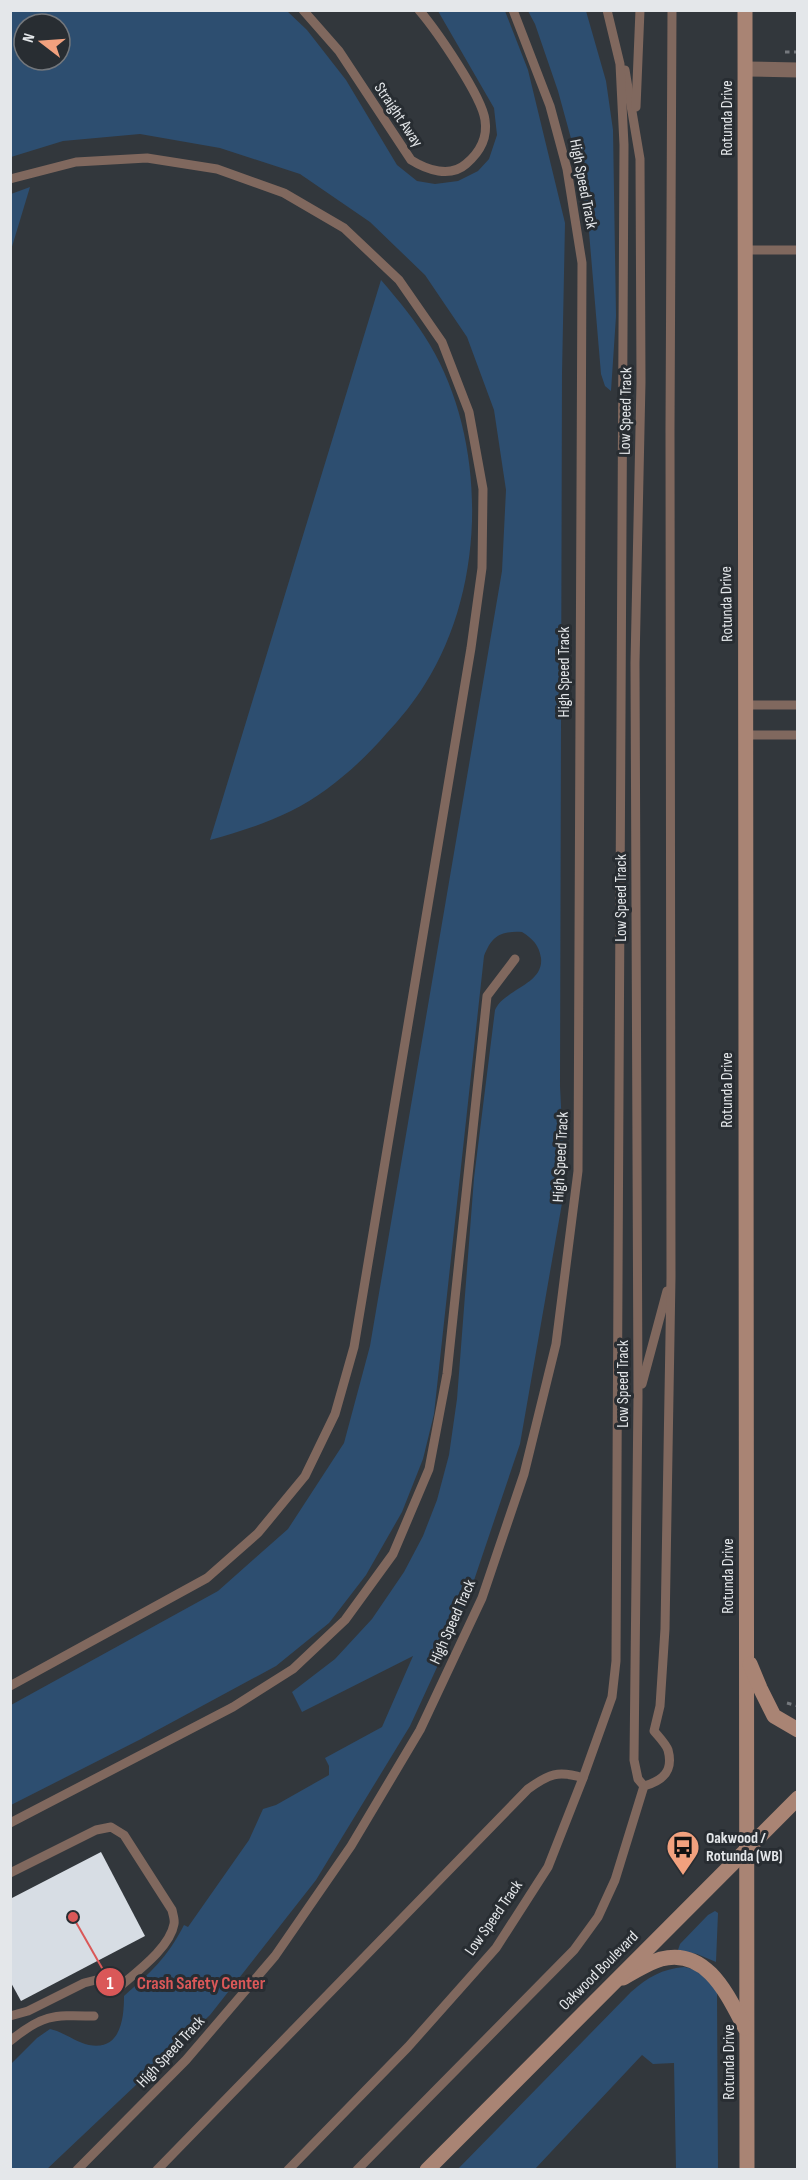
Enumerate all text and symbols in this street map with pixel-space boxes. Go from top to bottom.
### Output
north arrow [12,12,72,72]
text: N [19,31,39,45]
street label: Straight Away [370,79,426,151]
street label: Rotunda Drive [718,80,737,156]
street label: High Speed Track [565,138,601,230]
street label: Low Speed Track [616,367,636,455]
street label: Rotunda Drive [717,566,737,642]
street label: High Speed Track [555,627,574,717]
street label: Low Speed Track [612,854,631,942]
street label: Rotunda Drive [718,1052,737,1128]
street label: High Speed Track [549,1111,573,1203]
street label: Low Speed Track [614,1340,633,1428]
street label: Rotunda Drive [719,1538,738,1614]
street label: High Speed Track [426,1577,480,1667]
bus stop icon: Oakwood / Rotunda (WB) [665,1829,701,1876]
place label: Oakwood / Rotunda (WB) [706,1829,782,1866]
street label: Low Speed Track [461,1877,527,1959]
street label: Oakwood Boulevard [555,1927,643,2015]
callout: Crash Safety Center [95,1964,277,2000]
text: 1 [106,1973,114,1994]
text: Crash Safety Center [137,1973,266,1994]
street label: High Speed Track [133,2012,209,2092]
street label: Rotunda Drive [720,2024,739,2100]

